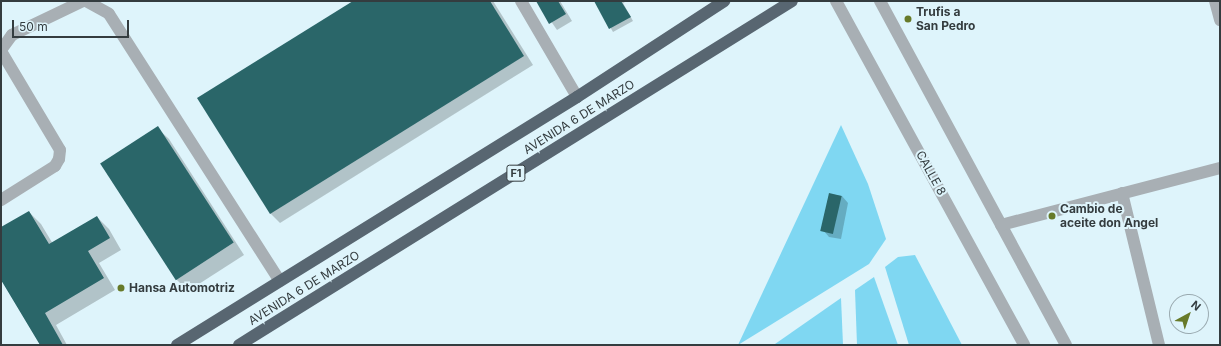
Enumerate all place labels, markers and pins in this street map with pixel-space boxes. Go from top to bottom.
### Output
place label: Trufis a San Pedro [916,5,975,33]
marker: Trufis a San Pedro [903,14,913,24]
place label: Cambio de aceite don Angel [1060,202,1158,230]
marker: Cambio de aceite don Angel [1047,211,1057,221]
place label: Hansa Automotriz [129,281,235,295]
marker: Hansa Automotriz [116,283,126,293]

